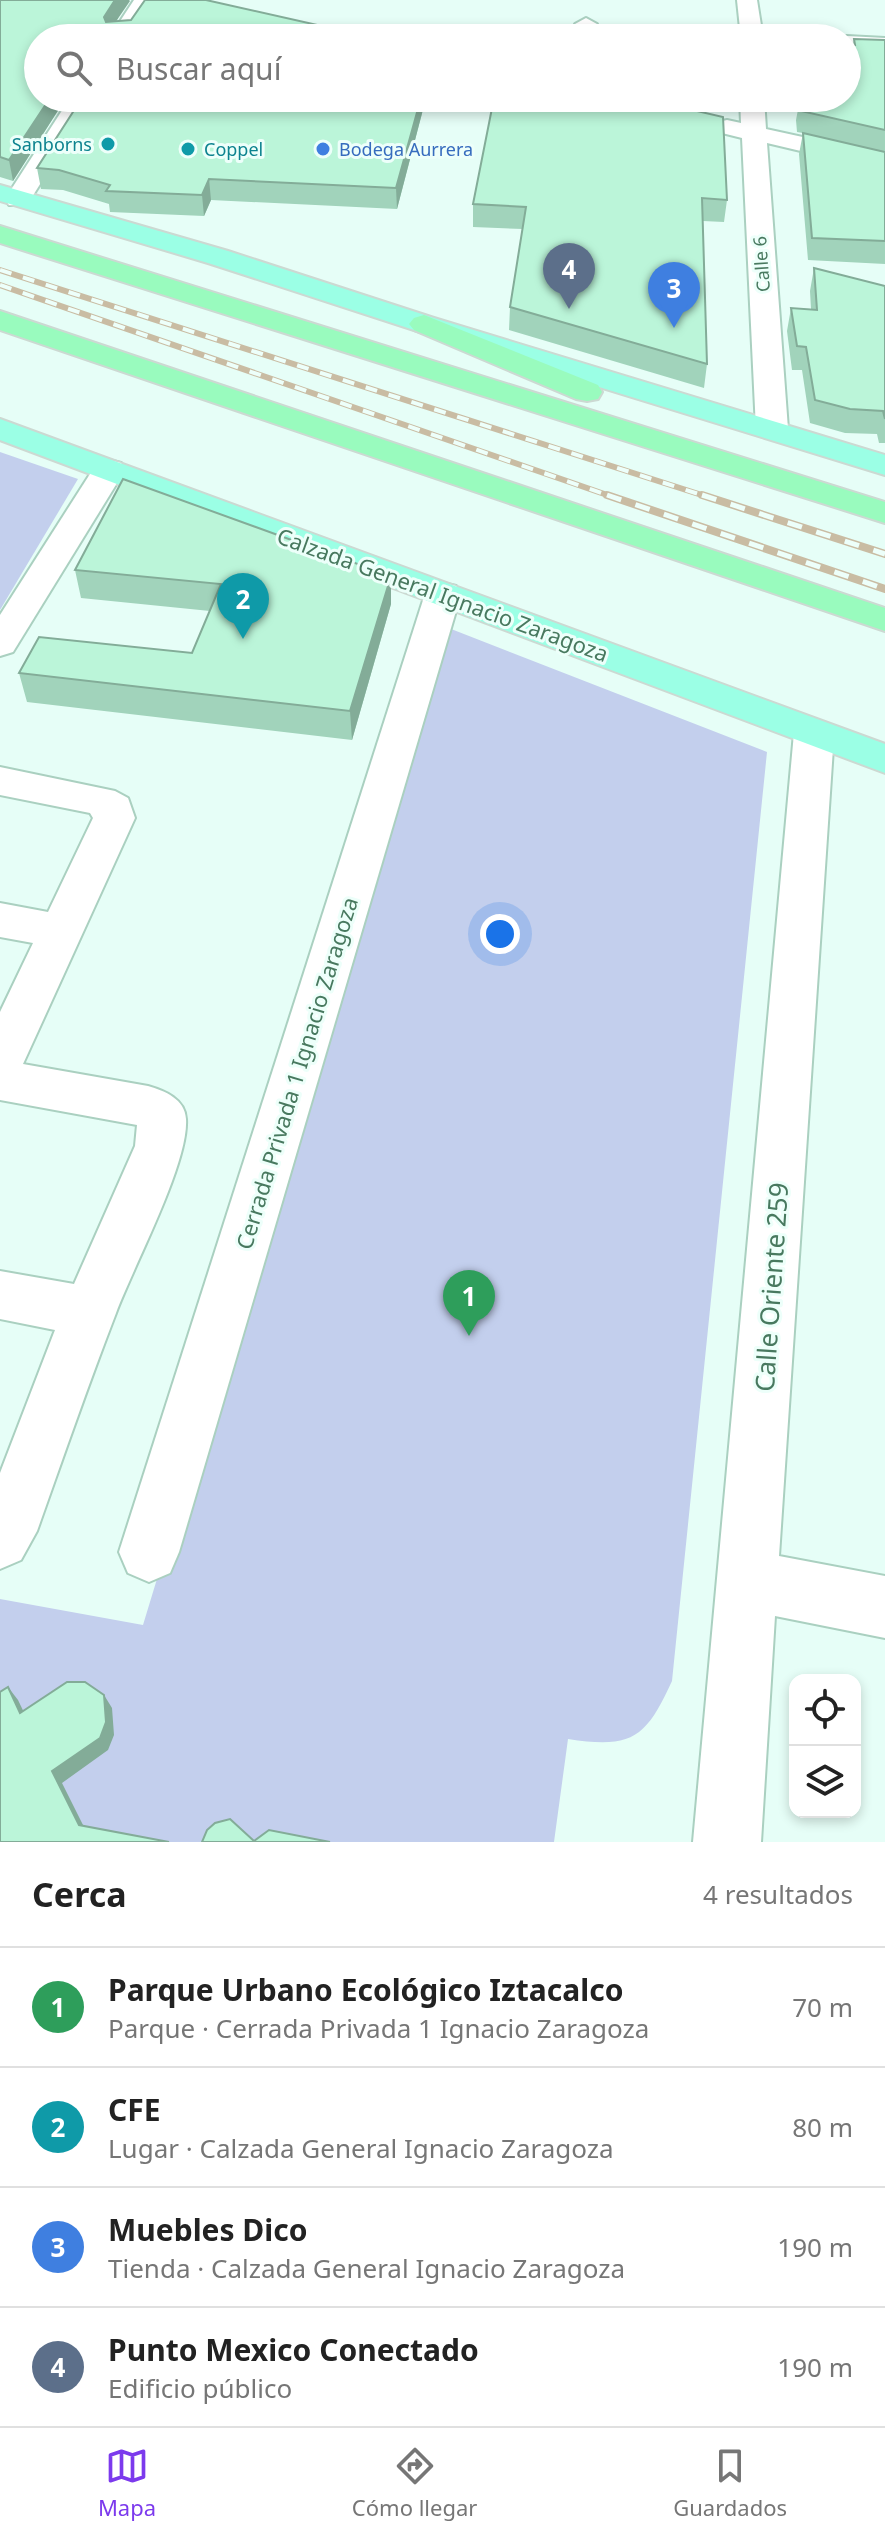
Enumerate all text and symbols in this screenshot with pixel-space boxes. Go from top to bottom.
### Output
search box [24,24,861,112]
icon: search [52,46,96,90]
text: Buscar aquí [116,48,281,89]
place label: Sanborns [12,132,92,156]
marker: Sanborns [99,135,117,153]
place label: Coppel [204,137,263,161]
place label: Bodega Aurrera [339,137,473,161]
marker: Coppel [179,140,197,158]
marker: Bodega Aurrera [314,140,332,158]
street label: Calle 6 [747,235,775,293]
pin: 4 [543,243,595,309]
pin: 3 [648,262,700,328]
street label: Calzada General Ignacio Zaragoza [273,520,613,668]
pin: 2 [217,573,269,639]
street label: Cerrada Privada 1 Ignacio Zaragoza [228,893,364,1253]
your location [480,914,520,954]
street label: Calle Oriente 259 [746,1181,796,1393]
pin: 1 [443,1270,495,1336]
map controls [789,1674,861,1818]
button: locate [789,1674,861,1746]
button: layers [789,1746,861,1818]
text: Cerca [32,1871,127,1917]
text: 4 resultados [703,1876,853,1912]
text: Parque Urbano Ecológico Iztacalco [108,1969,623,2010]
text: 1 [51,1989,65,2025]
text: 70 m [792,1989,853,2025]
text: Parque · Cerrada Privada 1 Ignacio Zaragoza [108,2010,649,2046]
text: CFE [108,2089,161,2130]
text: 2 [51,2109,65,2145]
text: 80 m [792,2109,853,2145]
text: Lugar · Calzada General Ignacio Zaragoza [108,2130,614,2166]
text: Muebles Dico [108,2209,308,2250]
text: 3 [51,2229,65,2265]
text: 190 m [777,2229,853,2265]
text: Tienda · Calzada General Ignacio Zaragoza [108,2250,625,2286]
text: Punto Mexico Conectado [108,2329,479,2370]
text: 4 [51,2349,65,2385]
text: 190 m [777,2349,853,2385]
text: Edificio público [108,2370,292,2406]
tab: Mapa [98,2444,156,2522]
tab: Cómo llegar [352,2444,477,2522]
tab: Guardados [673,2444,787,2522]

